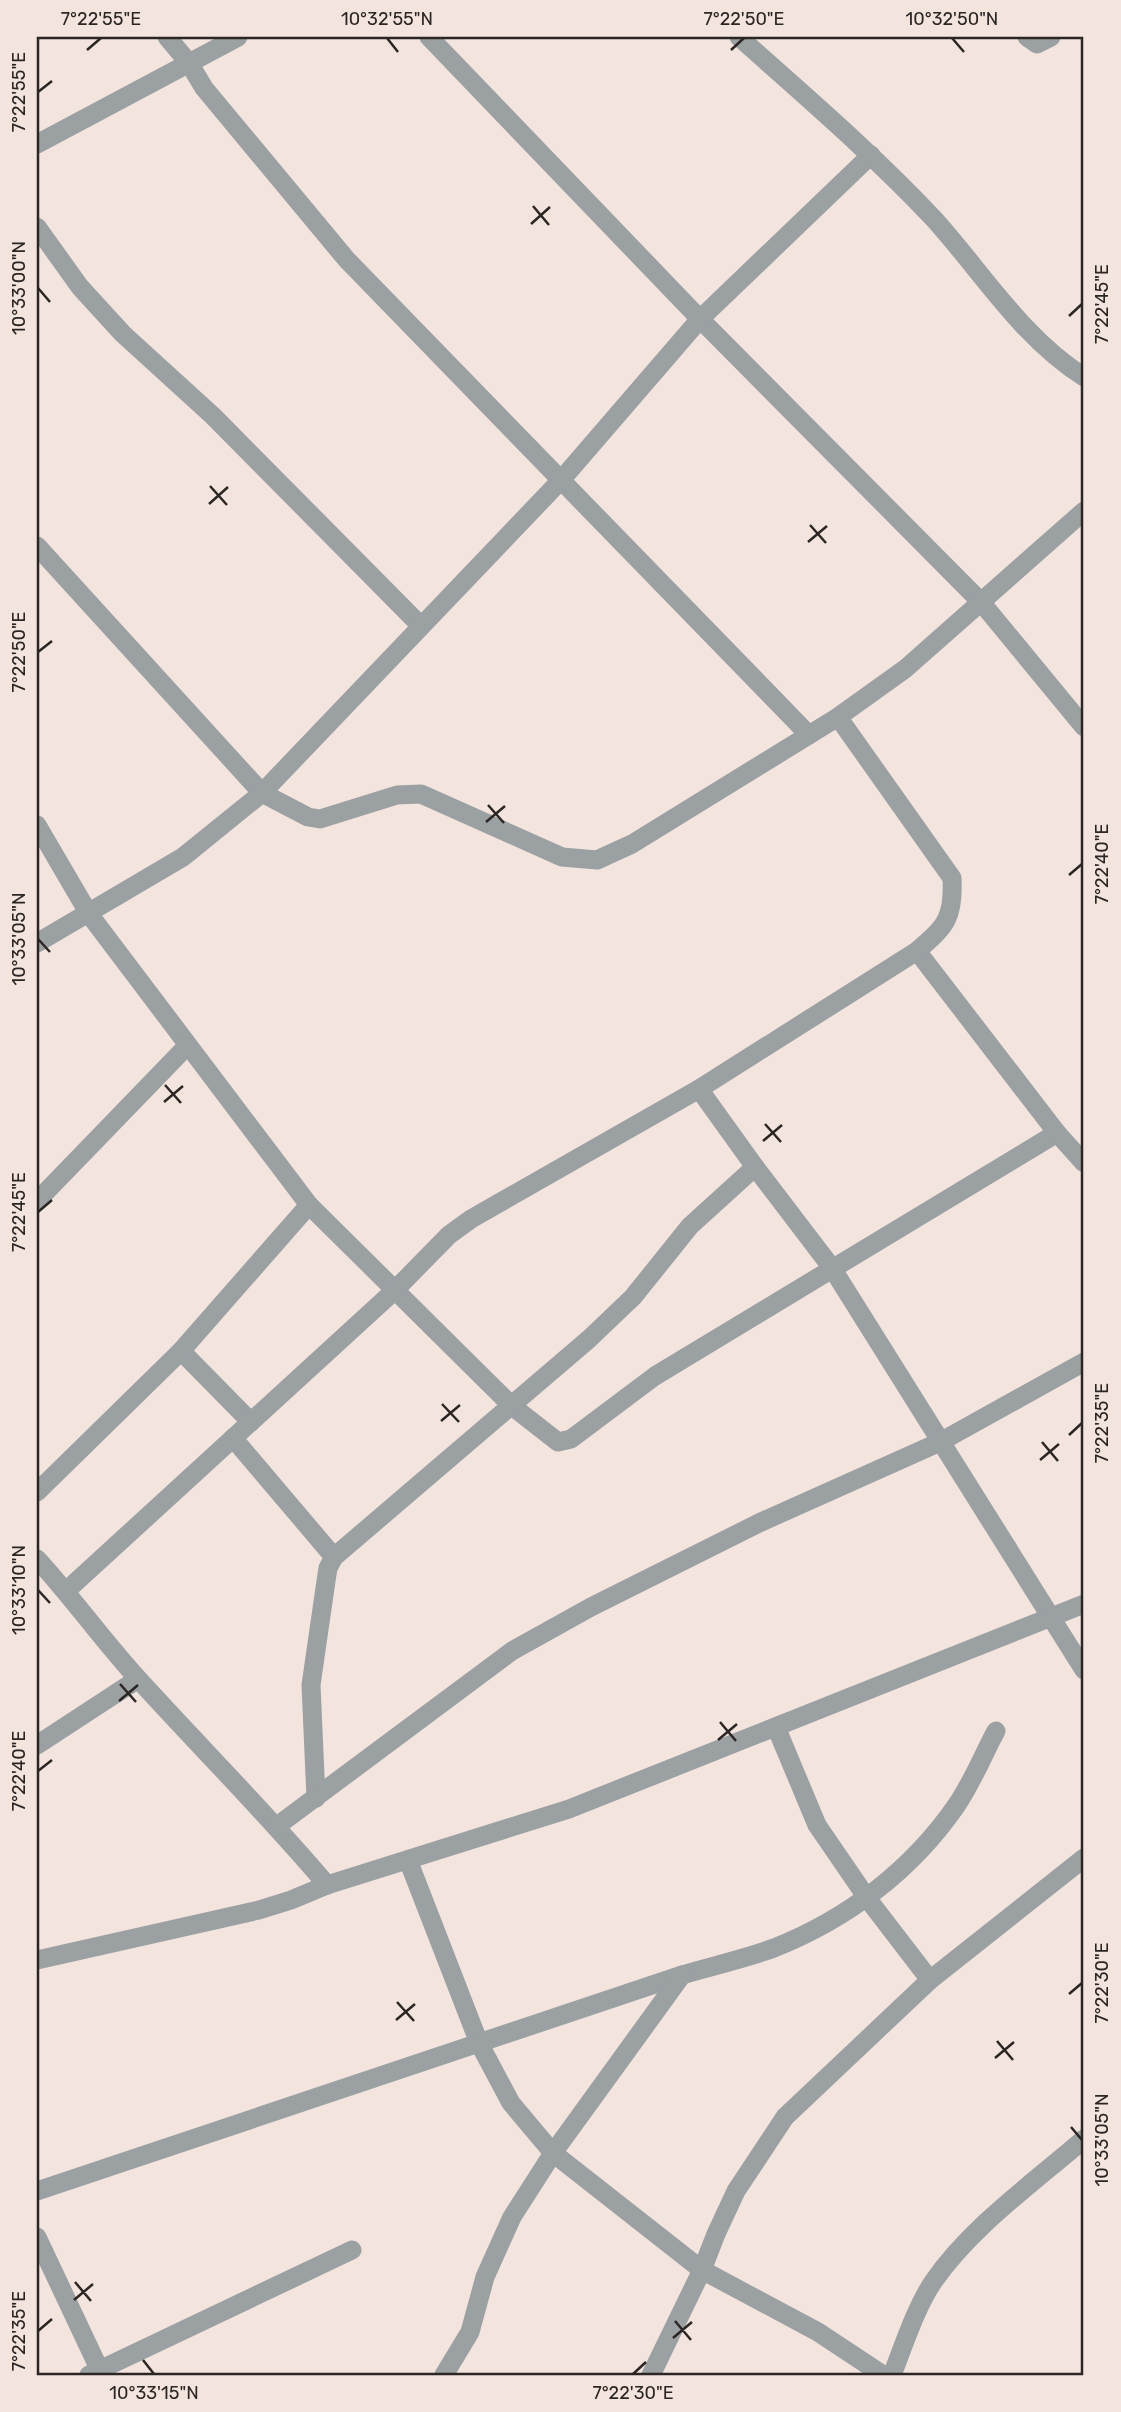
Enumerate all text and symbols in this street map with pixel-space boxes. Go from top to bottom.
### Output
text: 7°22'55"E [61,8,141,30]
text: 10°32'55"N [341,8,433,30]
text: 7°22'50"E [703,8,785,30]
text: 10°32'50"N [906,8,998,30]
text: 7°22'55"E [8,52,30,132]
text: 10°33'00"N [8,241,30,335]
text: 7°22'45"E [1091,264,1113,344]
text: 7°22'50"E [8,611,30,693]
text: 7°22'40"E [1091,824,1113,904]
text: 10°33'05"N [8,892,30,986]
text: 7°22'45"E [8,1172,30,1252]
text: 7°22'35"E [1091,1383,1113,1463]
text: 10°33'10"N [8,1545,30,1635]
text: 7°22'40"E [8,1731,30,1811]
text: 7°22'30"E [1091,1942,1113,2024]
text: 10°33'05"N [1091,2093,1113,2187]
text: 7°22'35"E [8,2291,30,2371]
text: 10°33'15"N [109,2382,199,2404]
text: 7°22'30"E [592,2382,674,2404]

